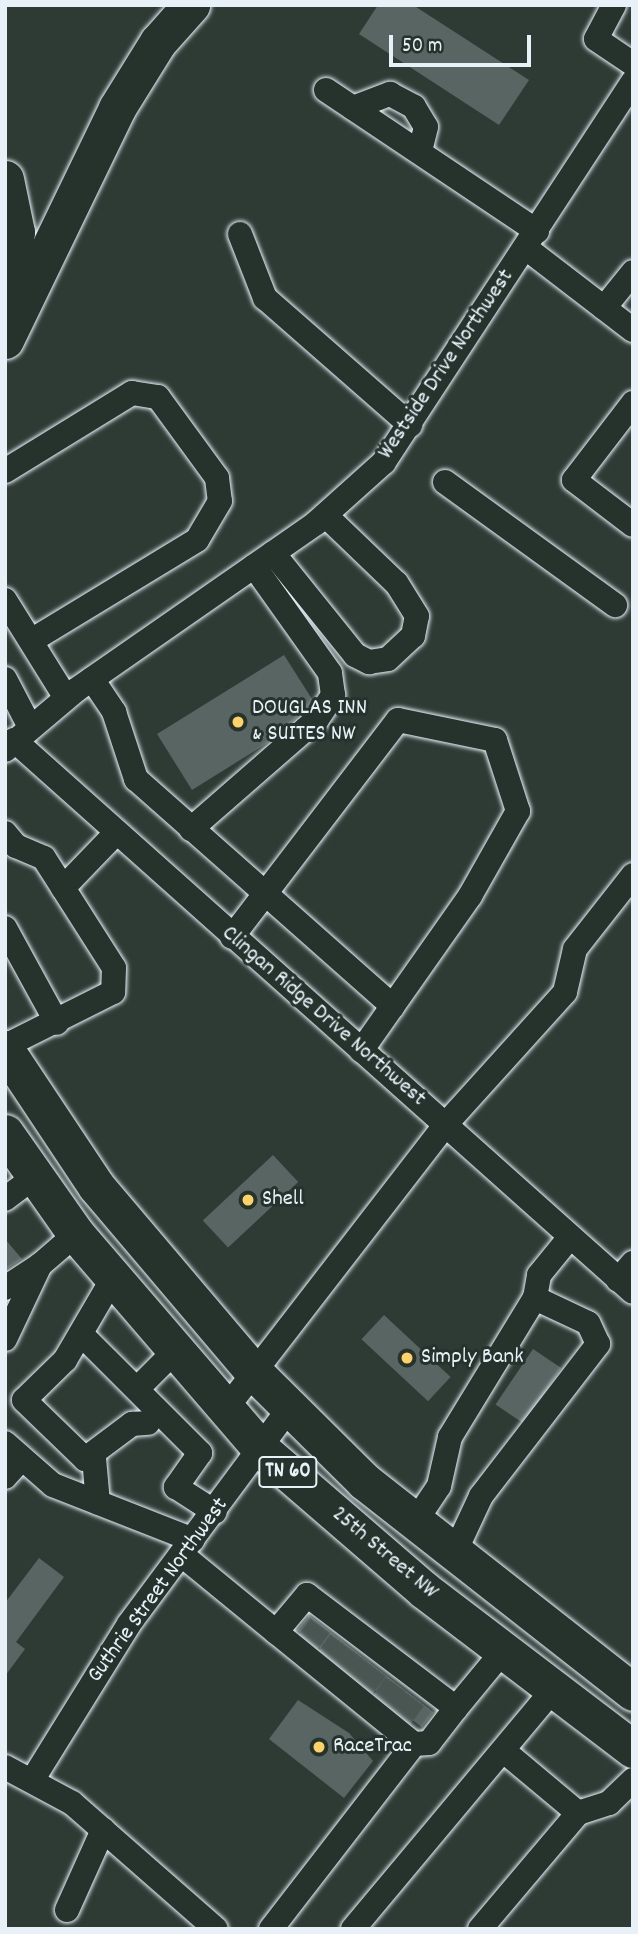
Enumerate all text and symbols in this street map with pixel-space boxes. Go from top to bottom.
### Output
scale bar [393,21,535,65]
text: 50 m [402,32,442,62]
street label: Westside Drive Northwest [373,265,521,465]
place label: DOUGLAS INN & SUITES NW [252,695,367,749]
marker: DOUGLAS INN & SUITES NW [230,714,246,730]
street label: Clingan Ridge Drive Northwest [215,921,431,1113]
place label: Shell [262,1186,304,1214]
marker: Shell [240,1192,256,1208]
place label: Simply Bank [421,1344,524,1372]
marker: Simply Bank [399,1350,415,1366]
road number: TN 60 [258,1454,318,1490]
street label: Guthrie Street Northwest [83,1493,235,1689]
street label: 25th Street NW [325,1501,443,1607]
place label: RaceTrac [333,1733,412,1761]
marker: RaceTrac [311,1739,327,1755]

